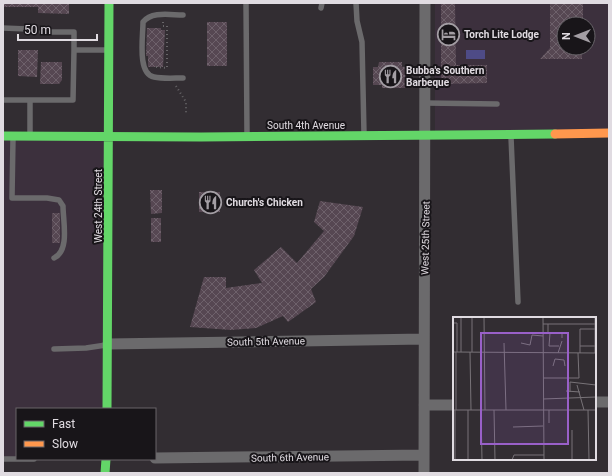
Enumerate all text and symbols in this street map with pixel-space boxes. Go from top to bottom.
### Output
scale bar [18,16,97,42]
north arrow [556,16,596,56]
hotel icon: Torch Lite Lodge [435,21,461,47]
text: 50 m [24,23,51,37]
place label: Torch Lite Lodge [464,29,540,40]
text: N [560,32,573,40]
restaurant icon: Bubba's Southern Barbeque [378,63,404,89]
place label: Bubba's Southern Barbeque [406,65,485,88]
street label: South 4th Avenue [267,120,345,131]
street label: West 24th Street [93,169,104,243]
restaurant icon: Church's Chicken [197,189,223,215]
place label: Church's Chicken [226,197,303,208]
street label: West 25th Street [419,201,432,275]
inset map [453,317,596,460]
street label: South 5th Avenue [227,335,305,348]
legend [16,408,156,460]
text: Fast [52,417,75,431]
text: Slow [52,437,78,451]
street label: South 6th Avenue [251,451,329,464]

